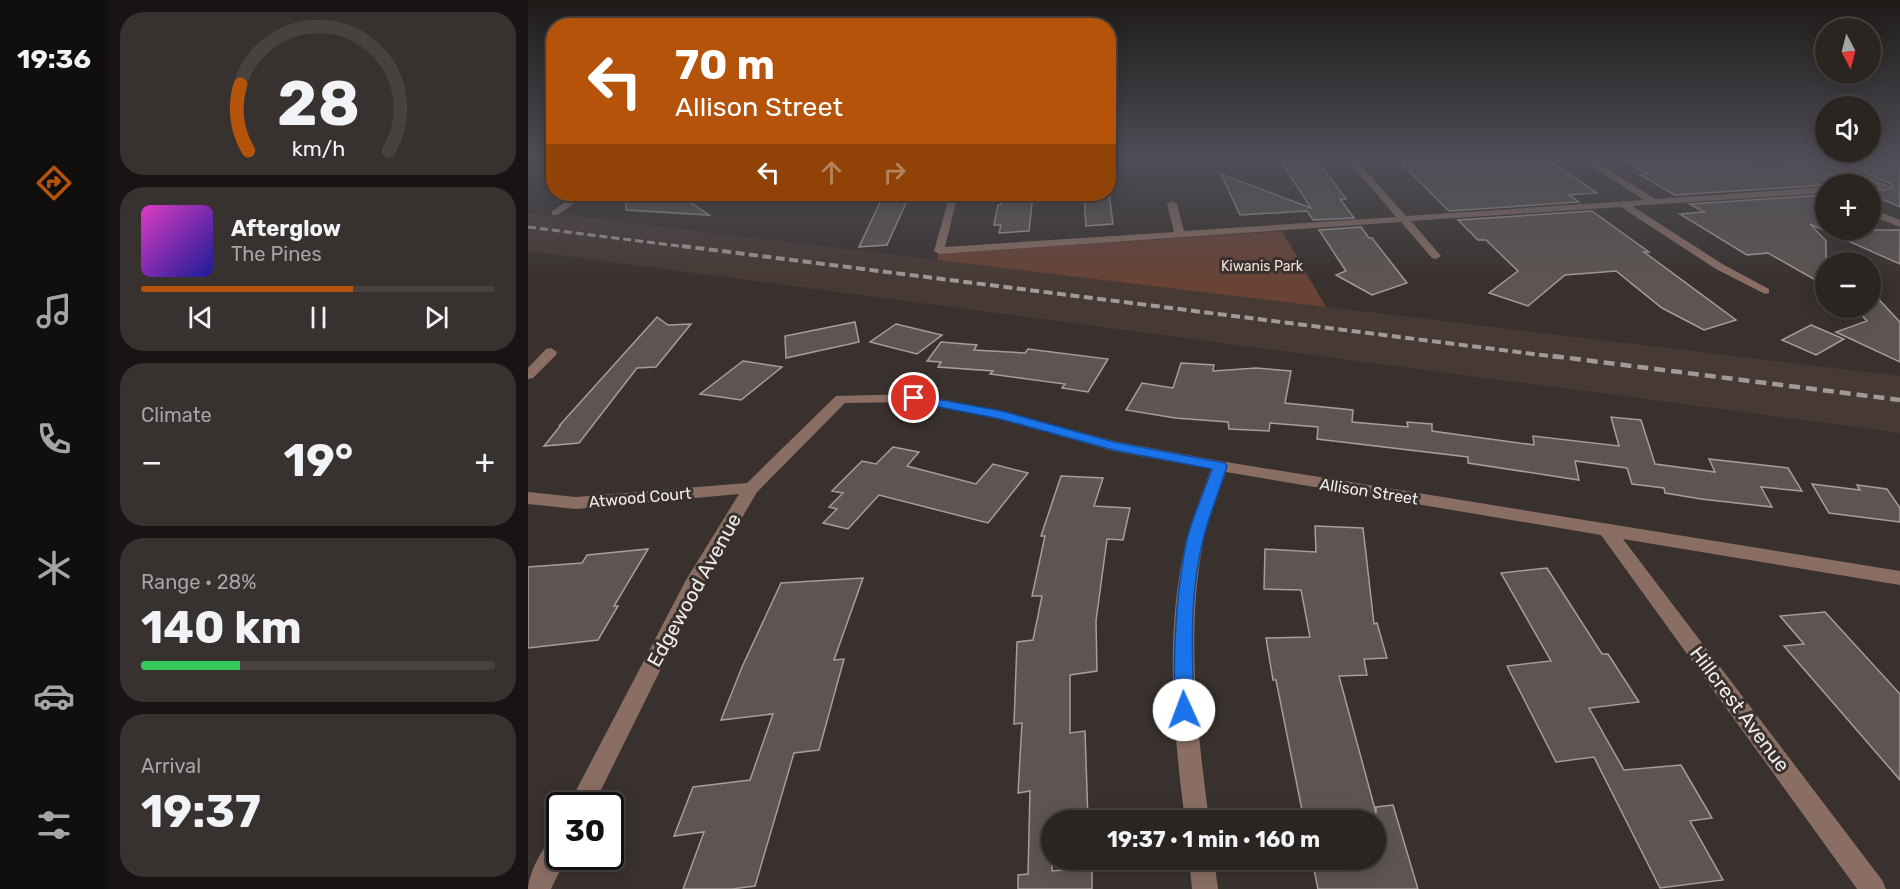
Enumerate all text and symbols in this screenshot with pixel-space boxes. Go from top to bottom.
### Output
north arrow [1815,18,1881,84]
map controls [1815,18,1881,318]
text: 70 m [675,40,775,90]
icon: left [576,42,654,120]
text: 19:36 [17,43,91,75]
text: 28 [277,67,359,141]
text: Allison Street [675,91,843,123]
button: sound [1815,96,1881,162]
text: km/h [291,136,345,161]
icon: left [752,156,785,189]
icon: ahead [815,156,848,189]
icon: right [878,156,911,189]
icon: directions [33,162,75,204]
button: + [1815,174,1881,240]
text: Afterglow [231,215,341,242]
text: The Pines [231,242,322,266]
button: − [1815,252,1881,318]
park label: Kiwanis Park [1221,258,1304,275]
icon: music [33,290,75,332]
icon: previous [184,301,217,334]
icon: pause [302,301,335,334]
icon: next [420,301,453,334]
pin [888,372,939,423]
icon: arrive [897,381,930,414]
text: Climate [141,403,212,427]
icon: phone [33,418,75,460]
text: 19° [284,434,353,487]
text: − [141,442,162,481]
text: + [474,442,495,481]
street label: Allison Street [1318,474,1420,509]
street label: Atwood Court [588,484,692,511]
street label: Edgewood Avenue [642,509,746,671]
icon: climate [33,547,75,589]
text: Range · 28% [141,570,256,594]
text: 140 km [141,601,302,654]
street label: Hillcrest Avenue [1685,642,1795,776]
icon: car [33,675,75,717]
position arrow [1152,678,1216,742]
text: Arrival [141,754,201,778]
text: 19:37 [141,785,261,838]
speed limit sign: 30 [546,792,624,870]
icon: filters [33,804,75,846]
text: 19:37 · 1 min · 160 m [1107,826,1320,853]

